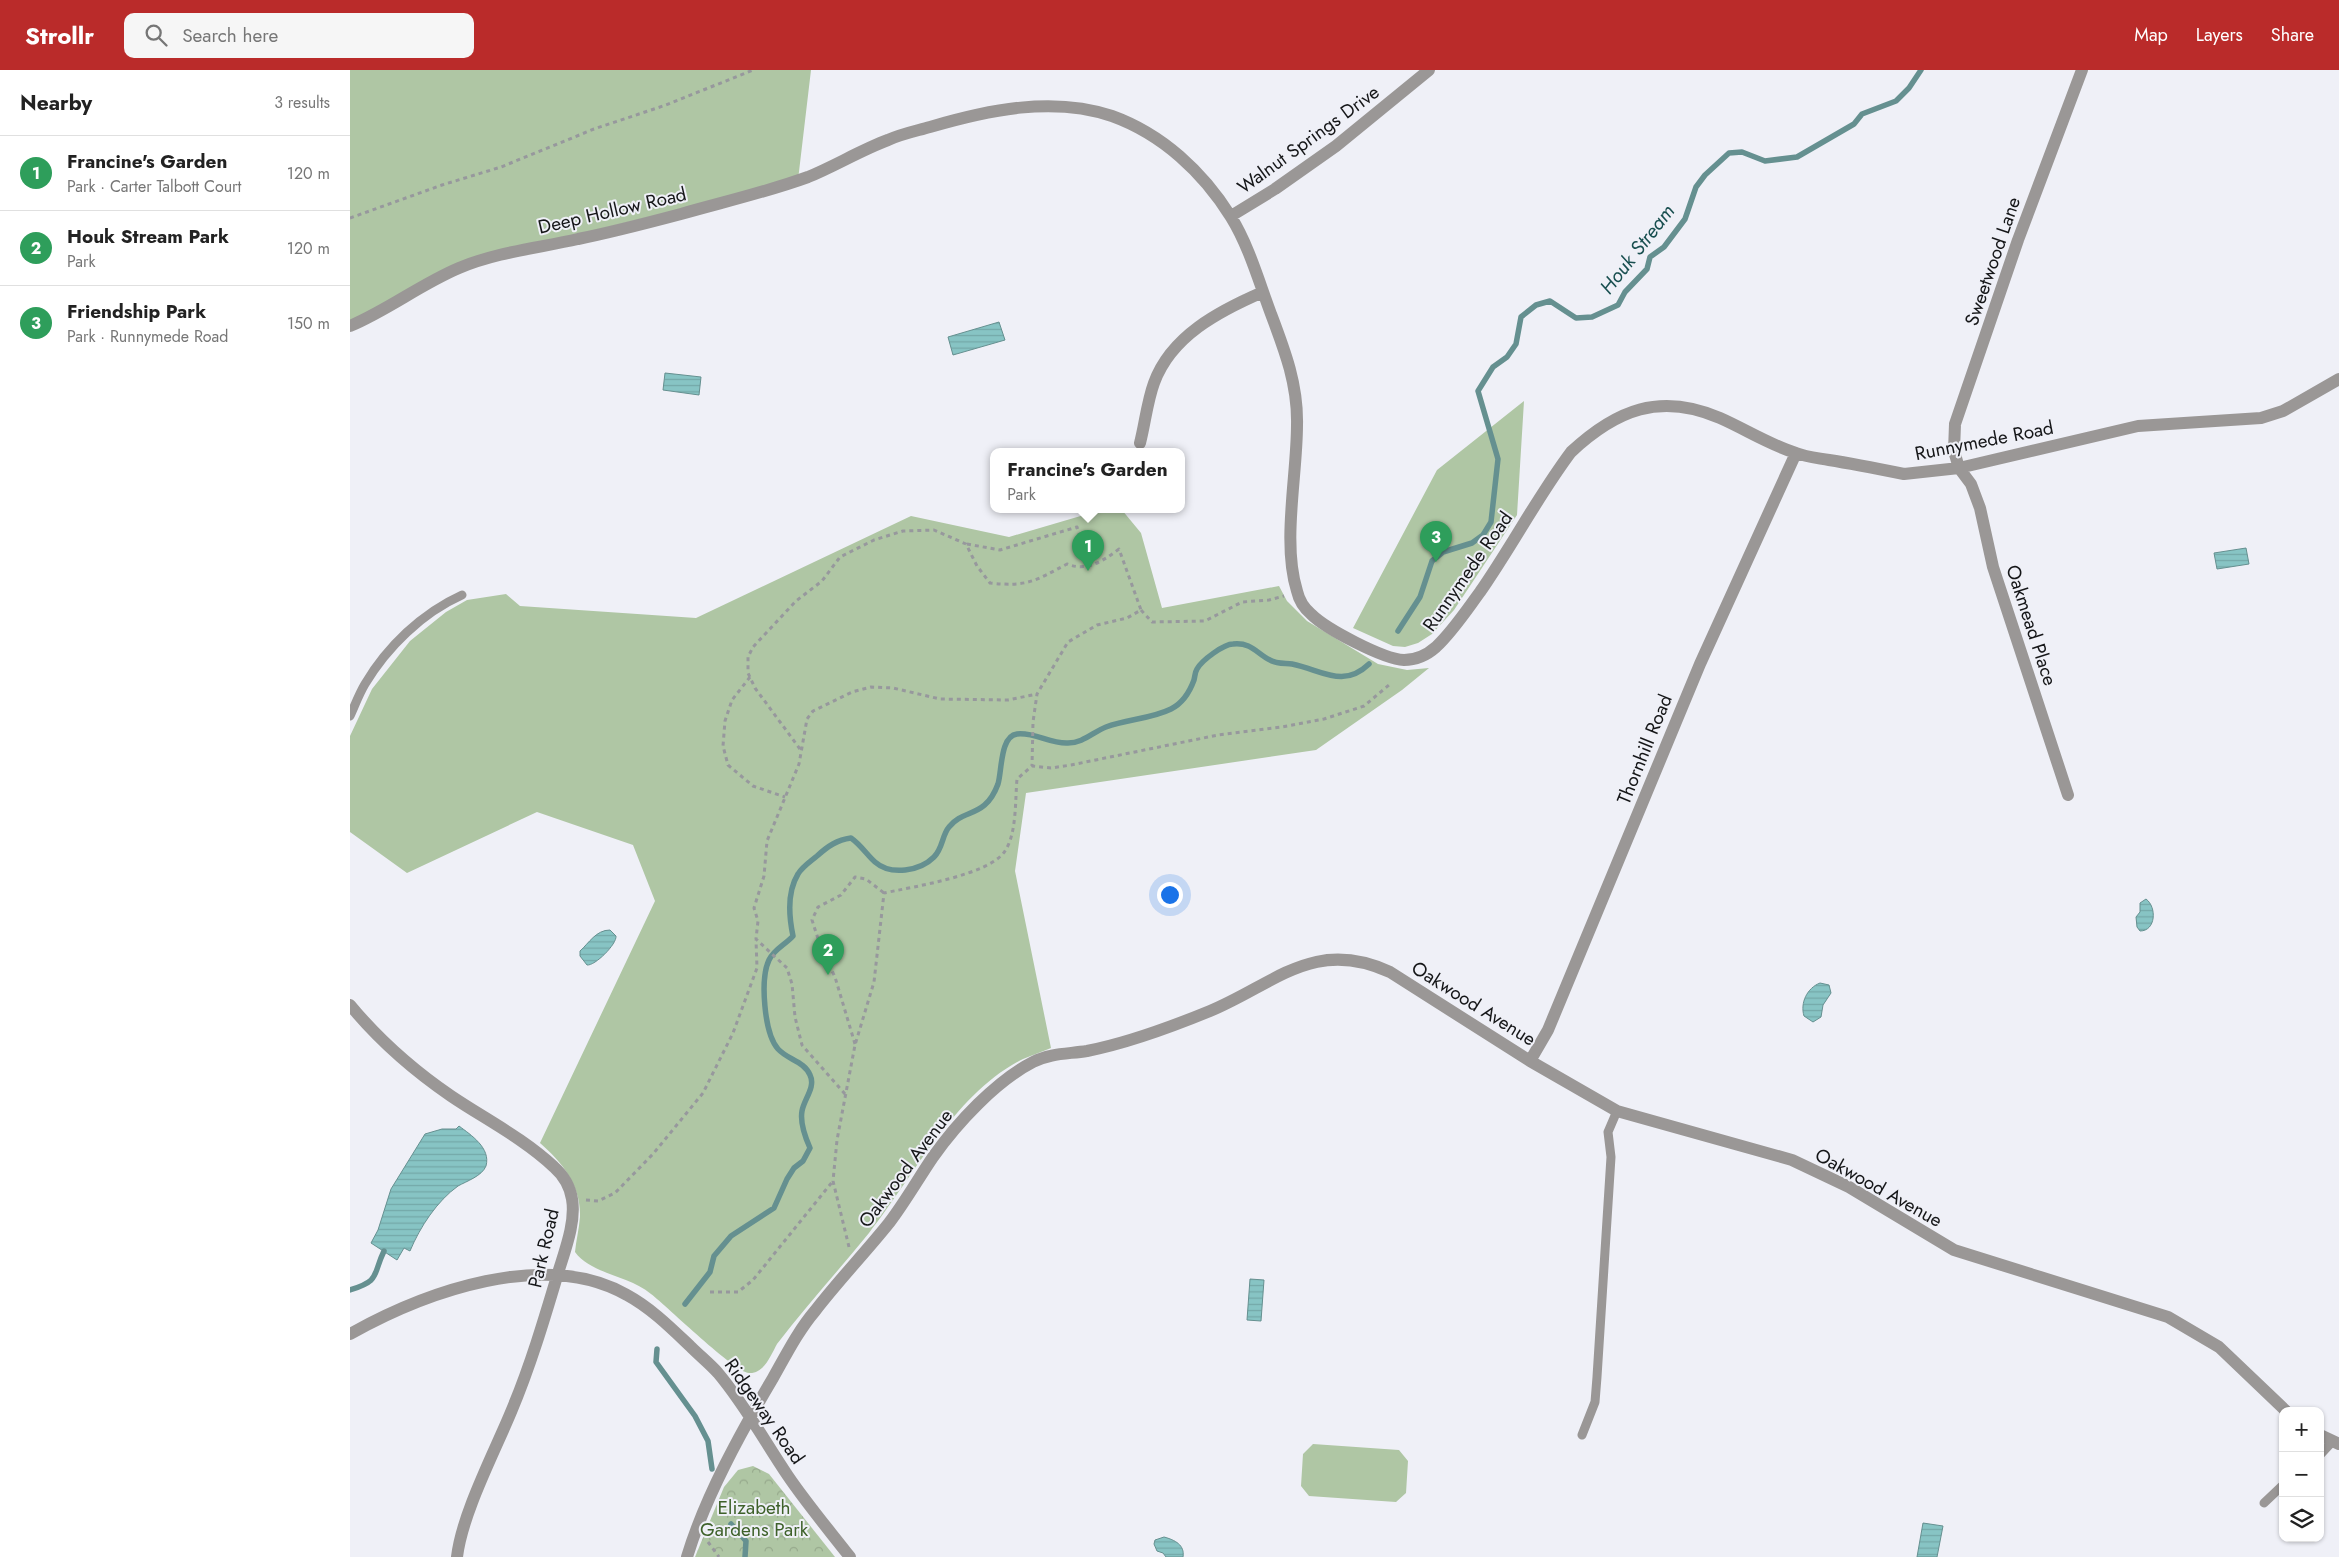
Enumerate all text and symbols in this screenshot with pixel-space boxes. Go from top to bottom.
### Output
search box [124,13,474,58]
text: Strollr [25,18,94,53]
icon: search [142,21,170,49]
text: Search here [182,22,278,49]
text: Map [2134,22,2168,48]
text: Layers [2196,22,2243,48]
text: Share [2271,22,2314,48]
street label: Walnut Springs Drive [1232,78,1385,200]
text: Nearby [20,88,92,118]
text: 3 results [274,91,330,114]
text: Francine's Garden [67,148,227,175]
text: 1 [32,162,40,185]
text: 120 m [287,162,330,185]
text: Park · Carter Talbott Court [67,175,241,198]
street label: Deep Hollow Road [535,180,689,241]
street label: Sweetwood Lane [1958,193,2027,329]
water label: Houk Stream [1593,198,1682,300]
text: Houk Stream Park [67,223,229,250]
text: 2 [31,237,41,260]
text: 120 m [287,237,330,260]
text: Park [67,250,96,273]
text: Friendship Park [67,298,206,325]
text: 3 [31,312,41,335]
text: 150 m [287,312,330,335]
text: Park · Runnymede Road [67,325,228,348]
street label: Runnymede Road [1912,414,2056,467]
popup [990,448,1185,513]
text: Francine's Garden [1007,456,1168,483]
text: Park [1007,483,1036,506]
street label: Runnymede Road [1416,506,1519,637]
pin: 3 [1420,521,1452,562]
pin: 1 [1072,530,1104,571]
street label: Oakmead Place [1999,561,2064,689]
street label: Thornhill Road [1610,690,1679,808]
your location [1157,882,1183,908]
pin: 2 [812,934,844,975]
street label: Oakwood Avenue [1406,954,1541,1053]
street label: Oakwood Avenue [852,1103,959,1233]
street label: Oakwood Avenue [1810,1141,1948,1234]
street label: Park Road [521,1206,566,1290]
street label: Ridgeway Road [718,1353,811,1470]
map controls [2279,1407,2324,1542]
button: + [2279,1407,2324,1452]
button: − [2279,1452,2324,1497]
park label: Elizabeth Gardens Park [700,1494,809,1543]
button: layers [2279,1497,2324,1542]

